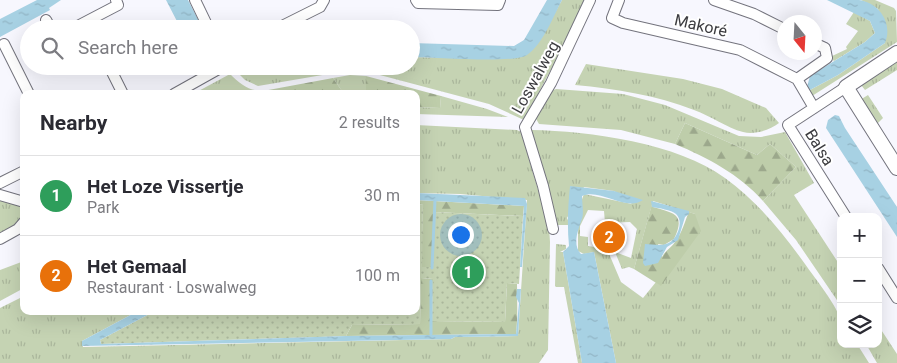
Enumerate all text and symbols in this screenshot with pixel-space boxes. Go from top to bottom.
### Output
street label: Makoré [673,10,729,41]
north arrow [777,15,822,60]
search box [20,20,420,75]
icon: search [38,34,66,62]
text: Search here [78,36,178,59]
street label: Loswalweg [508,38,563,117]
text: Nearby [40,111,107,135]
text: 2 results [339,113,400,132]
street label: Balsa [801,125,838,169]
text: Het Loze Vissertje [87,175,243,198]
text: 1 [51,186,61,205]
text: 30 m [364,186,400,205]
text: Park [87,198,119,217]
map controls [837,213,882,348]
button: + [837,213,882,258]
pin: 2 [593,218,625,256]
your location [448,222,474,248]
pin: 1 [452,253,484,291]
text: Het Gemaal [87,255,187,278]
button: − [837,258,882,303]
text: 2 [51,266,61,285]
text: 100 m [355,266,400,285]
text: Restaurant · Loswalweg [87,278,256,297]
button: layers [837,303,882,348]

